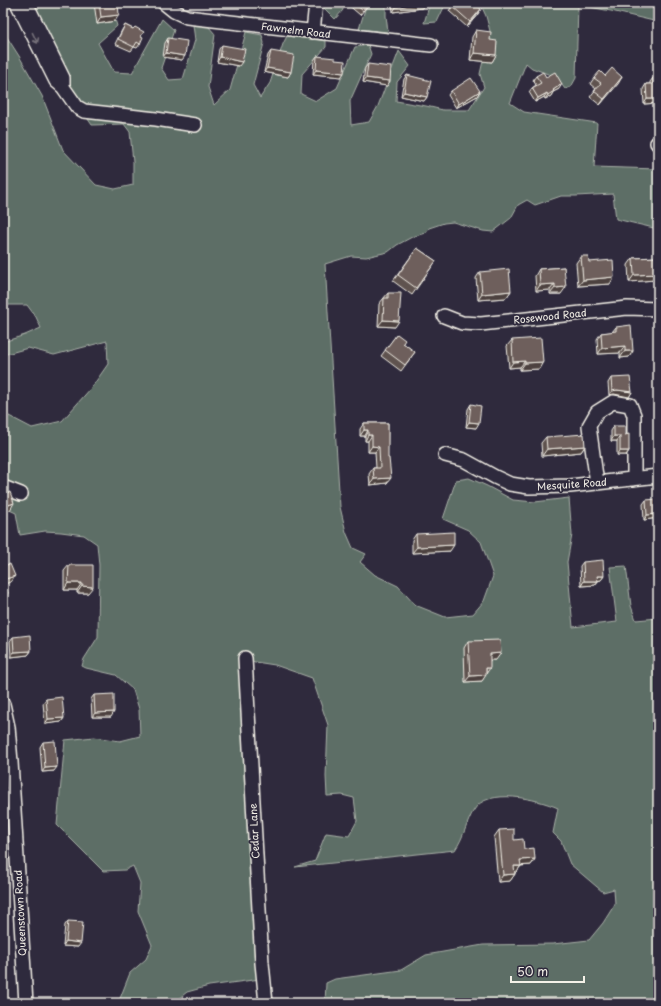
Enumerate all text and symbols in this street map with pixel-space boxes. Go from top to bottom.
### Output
street label: Fawnelm Road [260,18,332,41]
one-way arrow [32,32,39,44]
street label: Rosewood Road [513,304,587,327]
street label: Mesquite Road [537,474,608,493]
street label: Cedar Lane [245,803,262,859]
street label: Queenstown Road [10,869,29,956]
scale bar [511,958,584,984]
text: 50 m [517,962,548,980]

